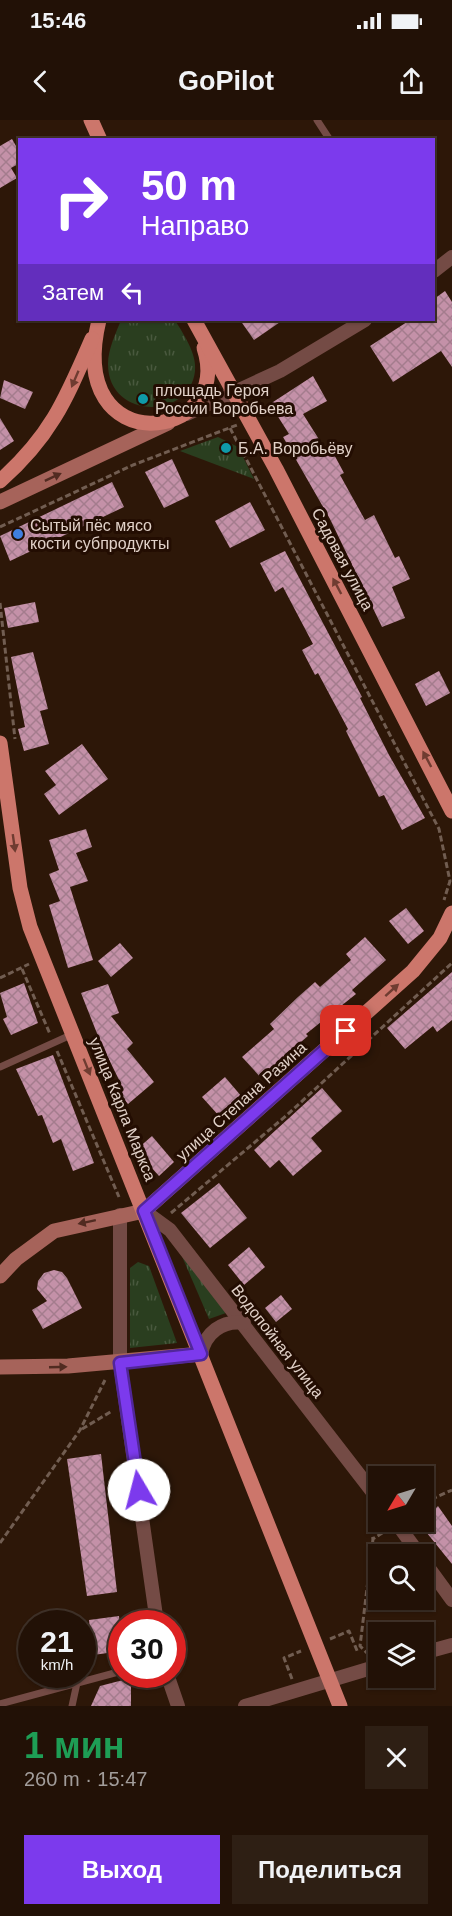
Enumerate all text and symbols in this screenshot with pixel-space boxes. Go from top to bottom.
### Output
text: 15:46 [30,8,86,33]
icon: back [24,65,57,98]
icon: share [395,65,428,98]
text: GoPilot [178,66,274,96]
icon: right [42,162,120,240]
text: 50 m [141,162,237,209]
text: Направо [141,211,249,241]
icon: left [116,276,149,309]
text: Затем [42,280,104,305]
one-way arrow [70,370,80,388]
place label: площадь Героя России Воробьева [155,382,293,417]
marker: площадь Героя России Воробьева [136,392,150,406]
place label: Б.А. Воробьёву [238,440,352,457]
marker: Б.А. Воробьёву [219,441,233,455]
one-way arrow [44,473,61,482]
street label: Садовая улица [308,505,377,613]
place label: Сытый пёс мясо кости субпродукты [30,517,170,552]
marker: Сытый пёс мясо кости субпродукты [11,527,25,541]
one-way arrow [332,577,342,594]
one-way arrow [422,750,432,767]
one-way arrow [9,833,19,852]
one-way arrow [384,984,399,997]
pin [320,1005,371,1056]
icon: arrive [329,1014,362,1047]
street label: улица Карла Маркса [86,1035,159,1183]
street label: улица Степана Разина [173,1039,310,1164]
one-way arrow [83,1058,92,1076]
one-way arrow [77,1218,96,1227]
street label: Водопойная улица [228,1281,327,1401]
one-way arrow [49,1362,68,1371]
position arrow [107,1458,171,1522]
north arrow [368,1466,434,1532]
map controls [368,1466,434,1688]
button: search [368,1544,434,1610]
speed limit sign: 30 [108,1610,186,1688]
button: layers [368,1622,434,1688]
text: 21 [40,1625,74,1658]
text: km/h [41,1656,73,1673]
text: 1 мин [24,1725,125,1766]
button: close [365,1726,428,1789]
text: 260 m · 15:47 [24,1768,147,1790]
button: Выход [24,1835,220,1904]
button: Поделиться [232,1835,428,1904]

